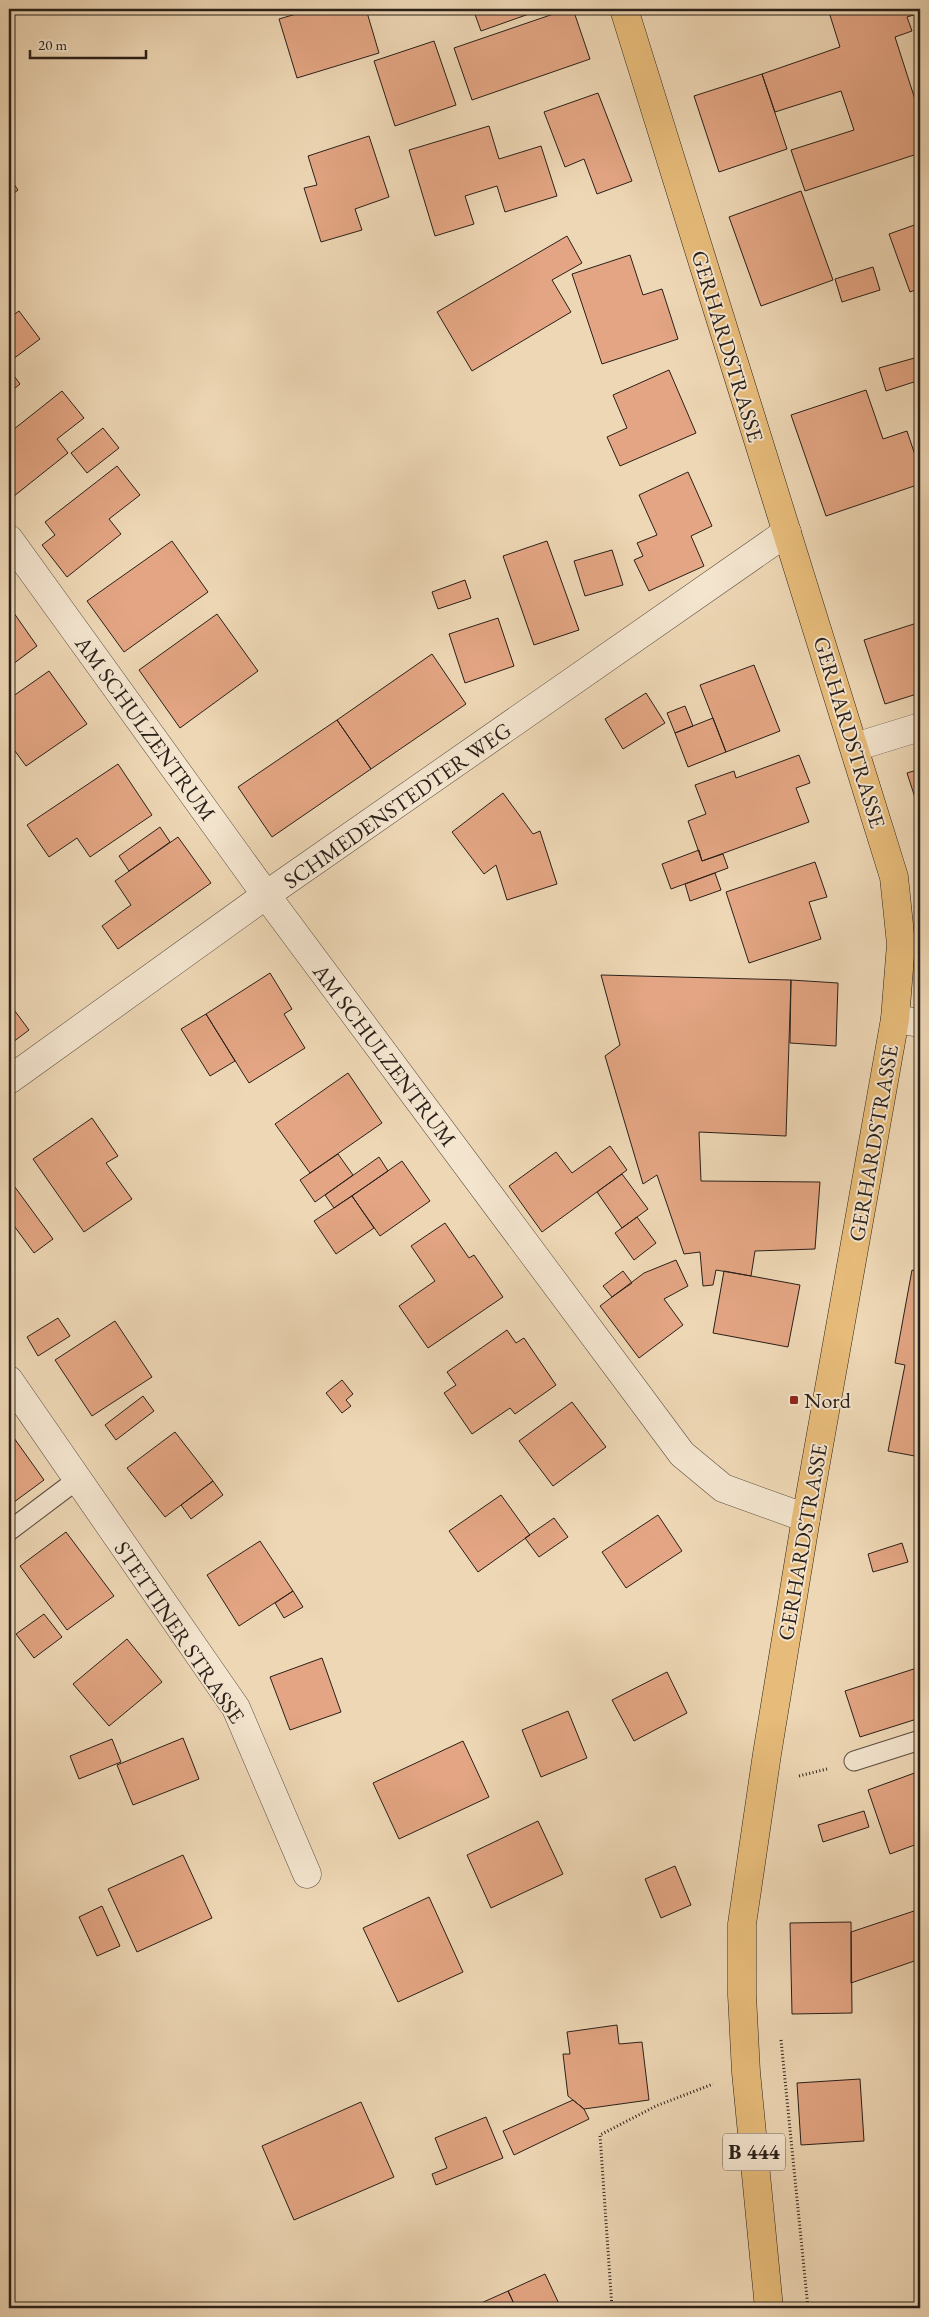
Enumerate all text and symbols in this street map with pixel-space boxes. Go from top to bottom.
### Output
scale bar [30,28,146,60]
text: 20 m [38,35,67,54]
street label: GERHARDSTRASSE [685,247,770,446]
street label: AM SCHULZENTRUM [68,629,223,827]
street label: GERHARDSTRASSE [807,633,892,832]
street label: SCHMEDENSTEDTER WEG [278,716,517,895]
street label: AM SCHULZENTRUM [306,957,463,1153]
street label: GERHARDSTRASSE [842,1043,905,1244]
place label: Nord [804,1386,852,1415]
marker: Nord [788,1394,800,1406]
street label: GERHARDSTRASSE [771,1442,834,1643]
street label: STETTINER STRASSE [108,1536,251,1729]
road number: B 444 [723,2134,785,2170]

